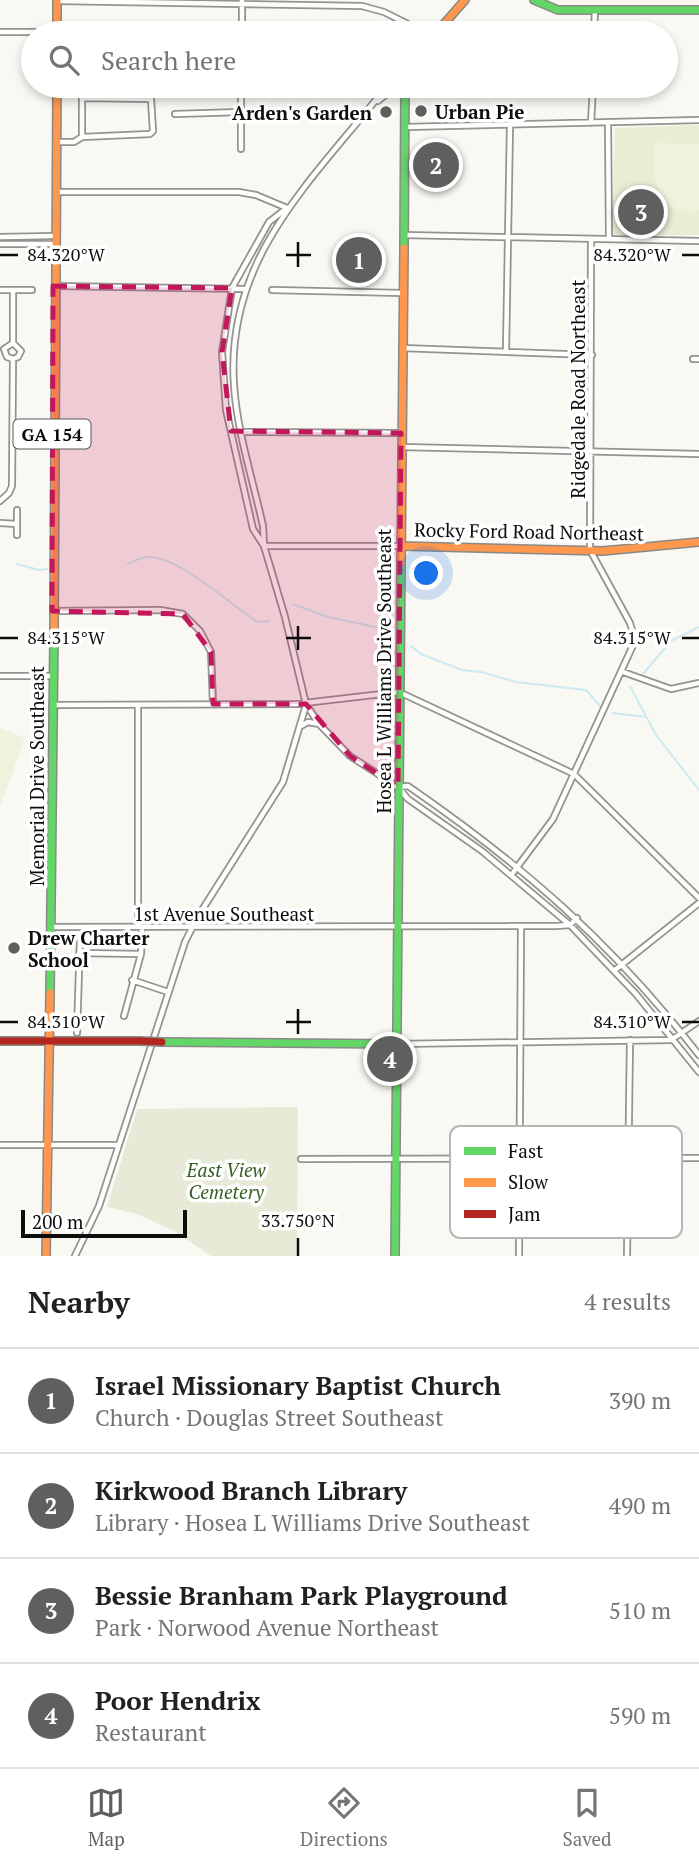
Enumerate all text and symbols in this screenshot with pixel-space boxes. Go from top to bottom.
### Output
search box [21,21,678,98]
icon: search [45,41,83,79]
text: Search here [101,43,236,77]
place label: Urban Pie [435,99,525,124]
place label: Arden's Garden [232,100,373,125]
marker: Urban Pie [413,103,429,119]
marker: Arden's Garden [378,104,394,120]
pin: 2 [413,139,459,191]
pin: 3 [618,186,664,238]
pin: 1 [336,234,382,286]
text: 84.320°W [27,242,105,266]
text: 84.320°W [593,242,671,266]
street label: Ridgedale Road Northeast [565,279,590,499]
road number: GA 154 [14,420,90,448]
street label: Rocky Ford Road Northeast [414,516,644,546]
street label: Hosea L Williams Drive Southeast [371,528,396,814]
your location [409,556,443,590]
text: 84.315°W [27,625,105,649]
text: 84.315°W [593,625,671,649]
street label: Memorial Drive Southeast [24,666,49,886]
street label: 1st Avenue Southeast [134,901,314,926]
place label: Drew Charter School [28,925,150,972]
marker: Drew Charter School [6,940,22,956]
text: 84.310°W [27,1009,105,1033]
text: 84.310°W [593,1009,671,1033]
pin: 4 [367,1033,413,1085]
legend [450,1126,682,1238]
text: Fast [508,1138,543,1163]
park label: East View Cemetery [185,1157,267,1204]
text: Slow [508,1169,549,1194]
text: Jam [508,1201,541,1226]
scale bar [21,1207,187,1239]
text: 33.750°N [261,1208,335,1232]
text: 200 m [32,1209,83,1234]
text: Nearby [28,1282,130,1322]
text: 4 results [584,1286,671,1317]
text: Israel Missionary Baptist Church [95,1368,501,1402]
text: 1 [45,1385,58,1416]
text: 390 m [609,1385,671,1416]
text: Church · Douglas Street Southeast [95,1402,444,1433]
text: Kirkwood Branch Library [95,1473,407,1507]
text: 2 [45,1490,58,1521]
text: 490 m [609,1490,671,1521]
text: Library · Hosea L Williams Drive Southeast [95,1507,530,1538]
text: Bessie Branham Park Playground [95,1578,508,1612]
text: 3 [45,1595,58,1626]
text: 510 m [609,1595,671,1626]
text: Park · Norwood Avenue Northeast [95,1612,439,1643]
text: Poor Hendrix [95,1683,261,1717]
text: 4 [45,1700,58,1731]
text: 590 m [609,1700,671,1731]
text: Restaurant [95,1717,207,1748]
tab: Map [87,1784,125,1851]
tab: Directions [300,1784,388,1851]
tab: Saved [562,1784,612,1851]

